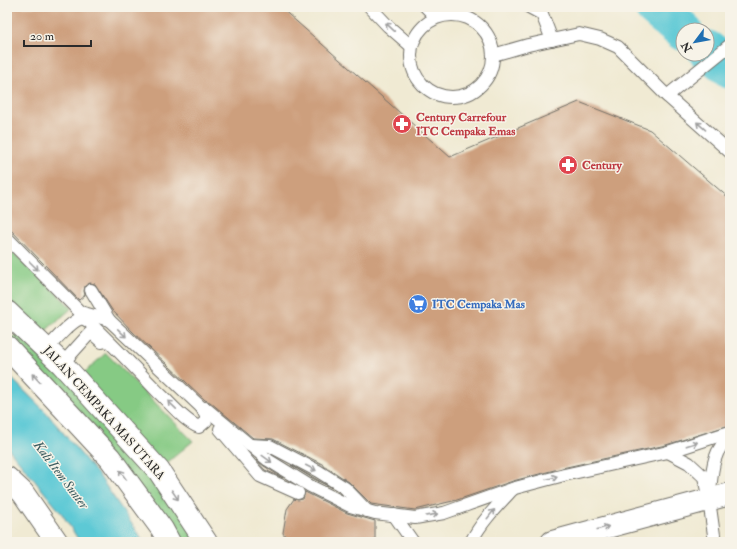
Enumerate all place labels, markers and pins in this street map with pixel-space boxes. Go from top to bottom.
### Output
place label: Century Carrefour ITC Cempaka Emas [416,110,515,139]
pharmacy icon: Century Carrefour ITC Cempaka Emas [391,113,413,135]
pharmacy icon: Century [557,154,579,176]
place label: Century [582,158,622,173]
supermarket icon: ITC Cempaka Mas [407,293,429,315]
place label: ITC Cempaka Mas [432,297,525,312]

